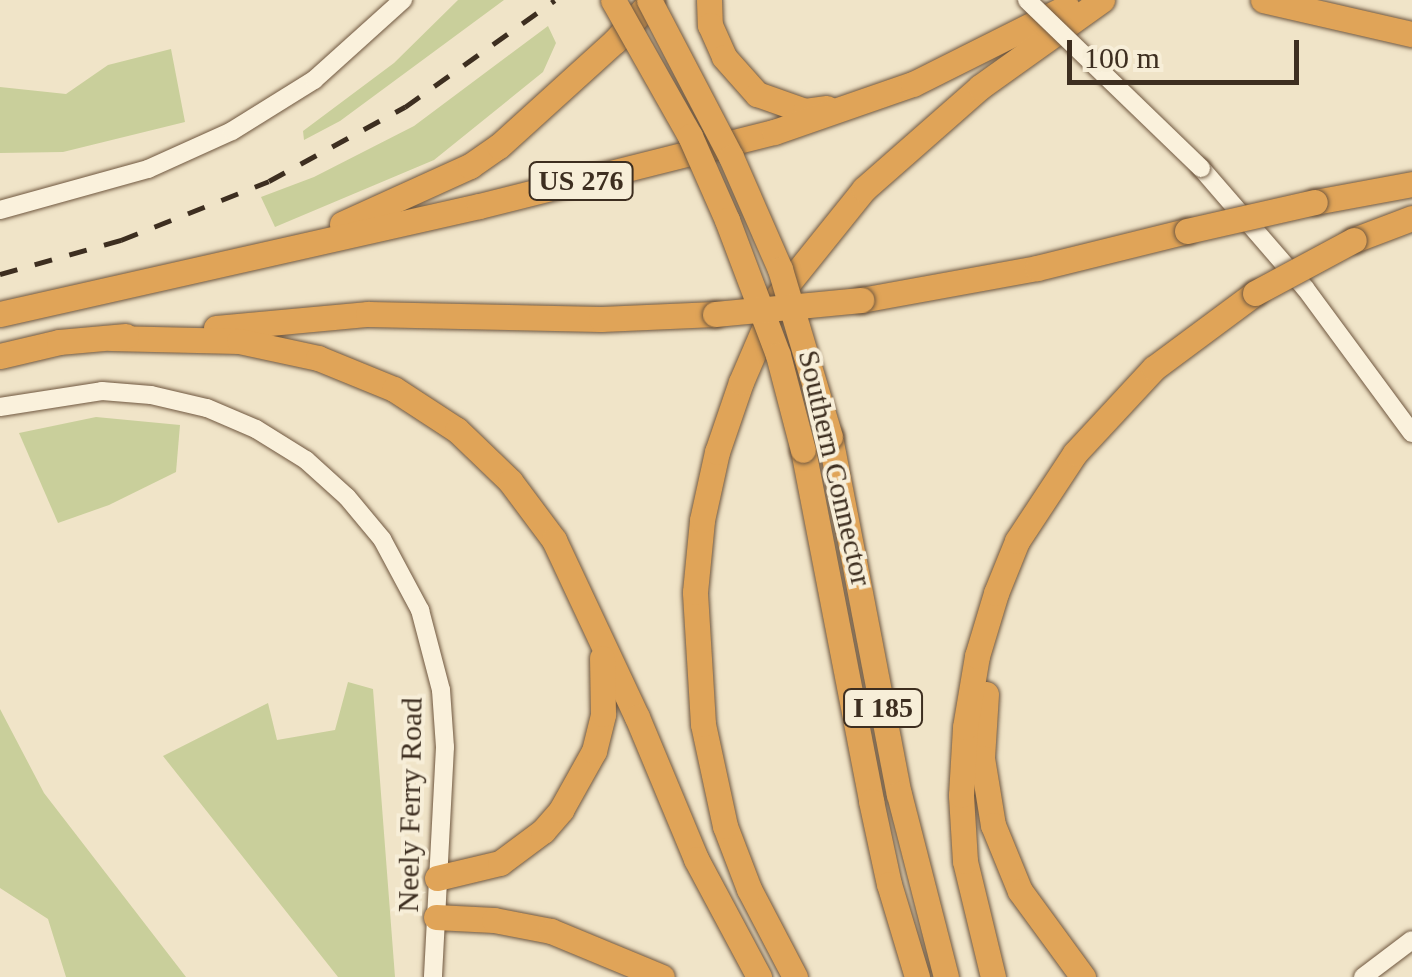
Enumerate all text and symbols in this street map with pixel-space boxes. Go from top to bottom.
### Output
scale bar [1072,20,1304,82]
text: 100 m [1084,41,1160,74]
road number: US 276 [528,158,634,204]
street label: Southern Connector [790,347,880,589]
road number: I 185 [843,685,923,731]
street label: Neely Ferry Road [390,697,430,913]

